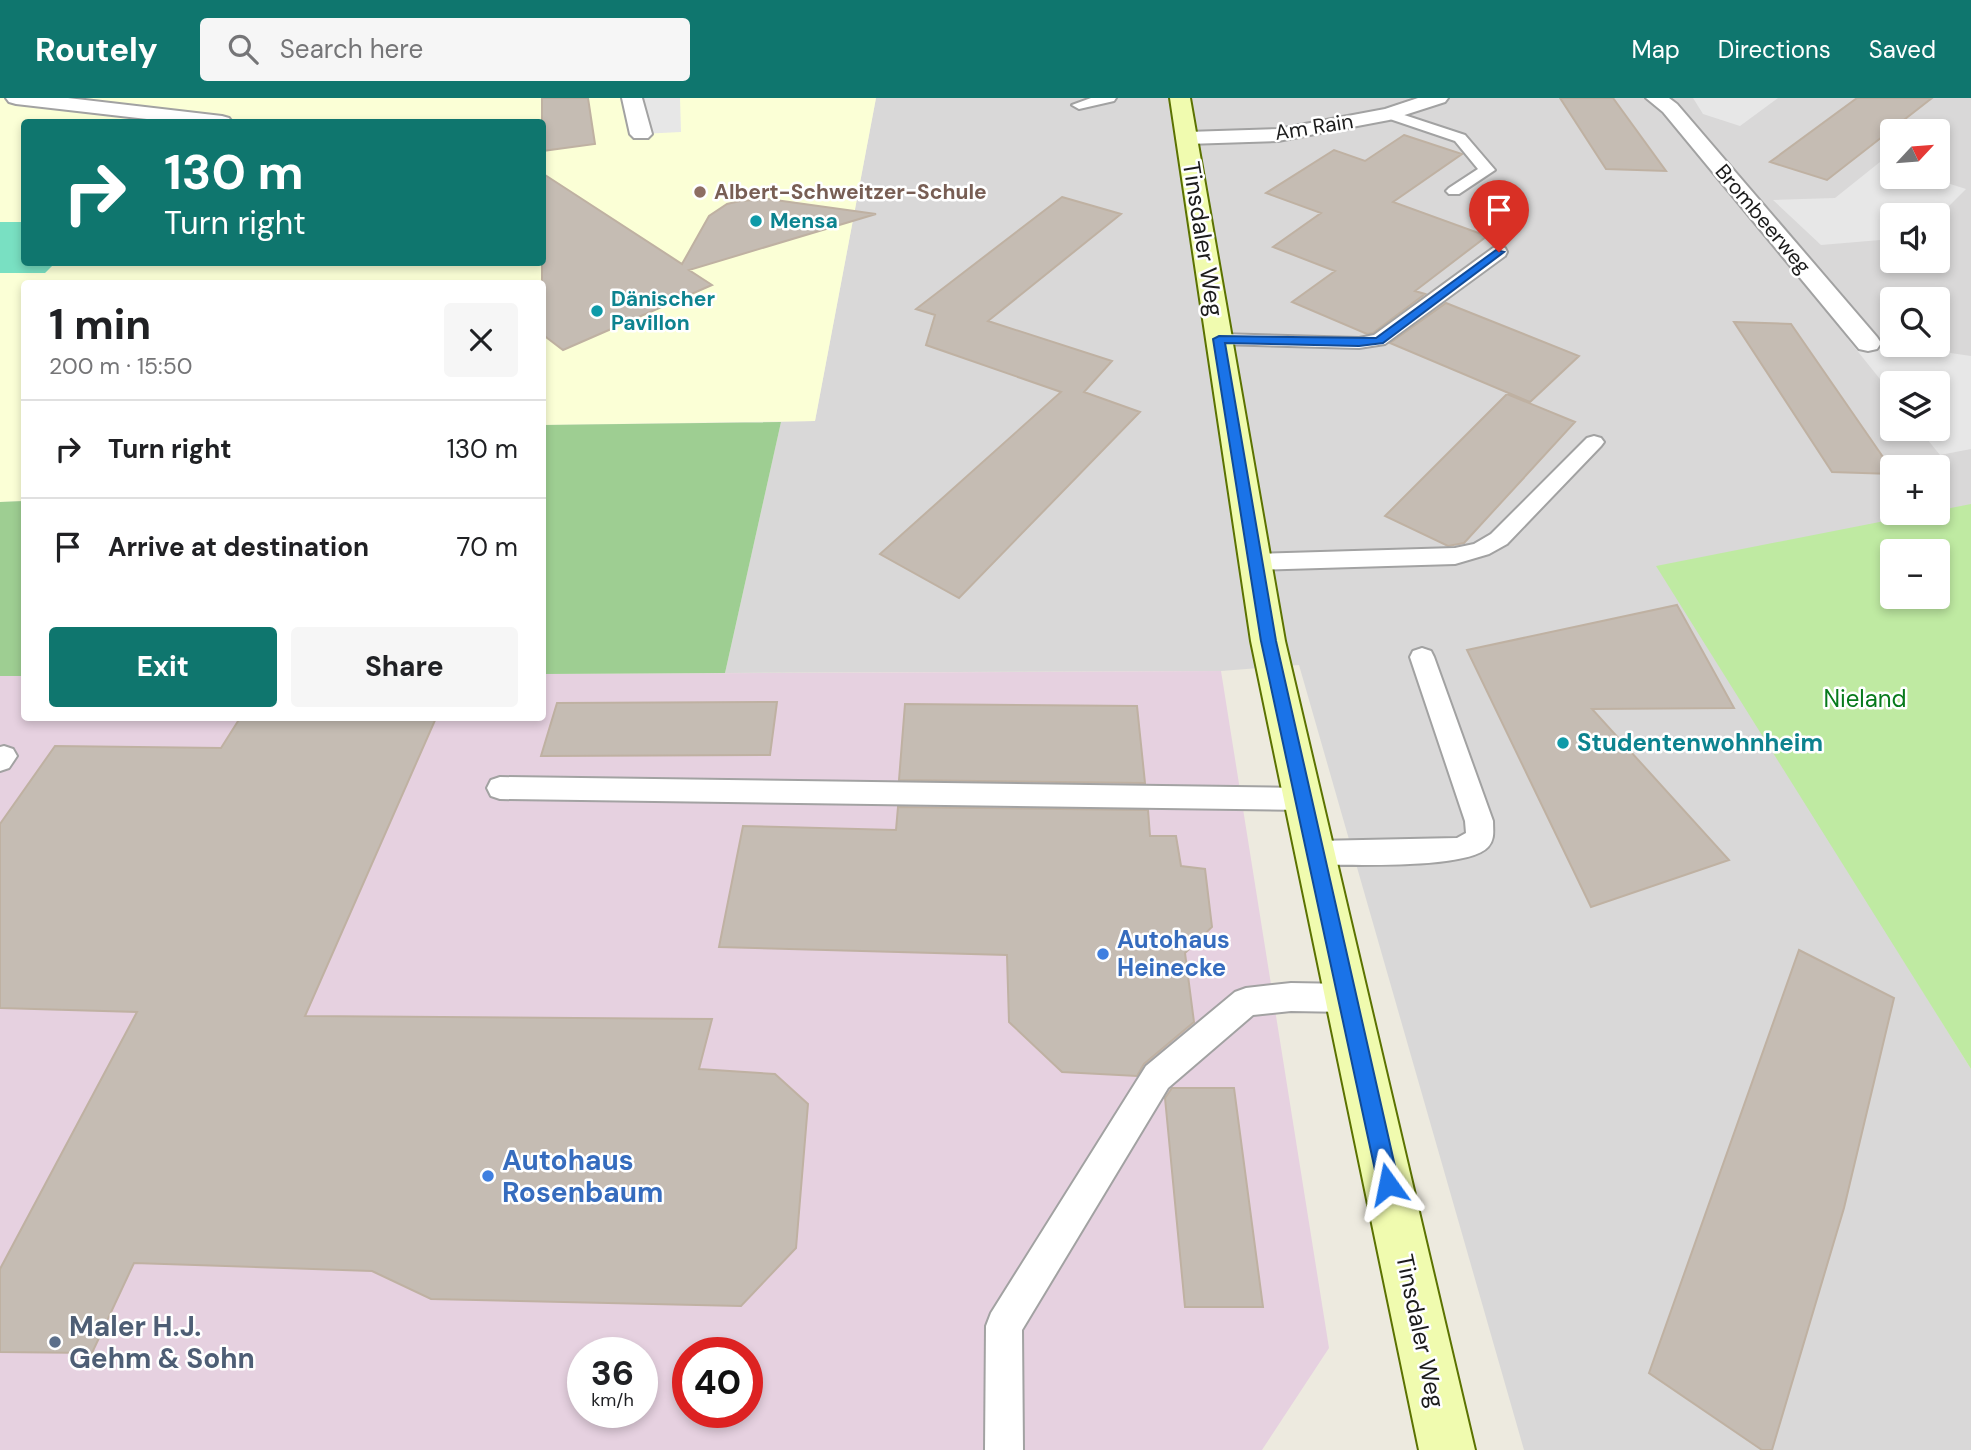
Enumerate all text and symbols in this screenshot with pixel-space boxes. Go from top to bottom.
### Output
search box [200,18,690,81]
text: Routely [35,28,158,71]
icon: search [224,30,262,68]
text: Search here [280,32,423,66]
text: Map [1632,34,1680,65]
text: Directions [1718,34,1831,65]
text: Saved [1869,34,1936,65]
street label: Am Rain [1273,107,1355,147]
north arrow [1880,119,1950,189]
map controls [1880,119,1950,609]
text: 130 m [164,140,304,204]
icon: right [49,147,140,238]
street label: Brombeerweg [1709,158,1817,280]
street label: Tinsdaler Weg [1176,159,1231,319]
place label: Albert-Schweitzer-Schule [714,178,987,206]
pin [1469,180,1529,252]
marker: Albert-Schweitzer-Schule [692,184,708,200]
icon: arrive [1480,191,1518,229]
text: Turn right [164,202,306,244]
button: sound [1880,203,1950,273]
place label: Mensa [770,207,838,235]
marker: Mensa [748,213,764,229]
place label: Dänischer Pavillon [611,285,715,337]
button: search [1880,287,1950,357]
text: 1 min [49,297,151,352]
button: close [444,303,518,377]
marker: Dänischer Pavillon [589,303,605,319]
text: 200 m · 15:50 [49,351,193,381]
button: layers [1880,371,1950,441]
icon: right [49,430,87,468]
text: Turn right [108,432,232,466]
text: 130 m [447,432,518,466]
button: + [1880,455,1950,525]
icon: arrive [49,528,87,566]
text: Arrive at destination [108,530,369,564]
text: 70 m [457,530,518,564]
button: − [1880,539,1950,609]
button: Exit [49,627,277,707]
button: Share [291,627,518,707]
park label: Nieland [1823,683,1907,714]
place label: Studentenwohnheim [1577,727,1823,758]
marker: Studentenwohnheim [1555,735,1571,751]
place label: Autohaus Heinecke [1117,924,1230,983]
marker: Autohaus Heinecke [1095,946,1111,962]
place label: Autohaus Rosenbaum [502,1142,663,1211]
position arrow [1351,1147,1425,1221]
marker: Autohaus Rosenbaum [480,1168,496,1184]
street label: Tinsdaler Weg [1389,1251,1452,1411]
place label: Maler H.J. Gehm & Sohn [69,1308,255,1377]
marker: Maler H.J. Gehm & Sohn [47,1334,63,1350]
speed limit sign: 40 [672,1337,763,1428]
text: 36 [591,1350,634,1396]
text: km/h [591,1388,634,1412]

